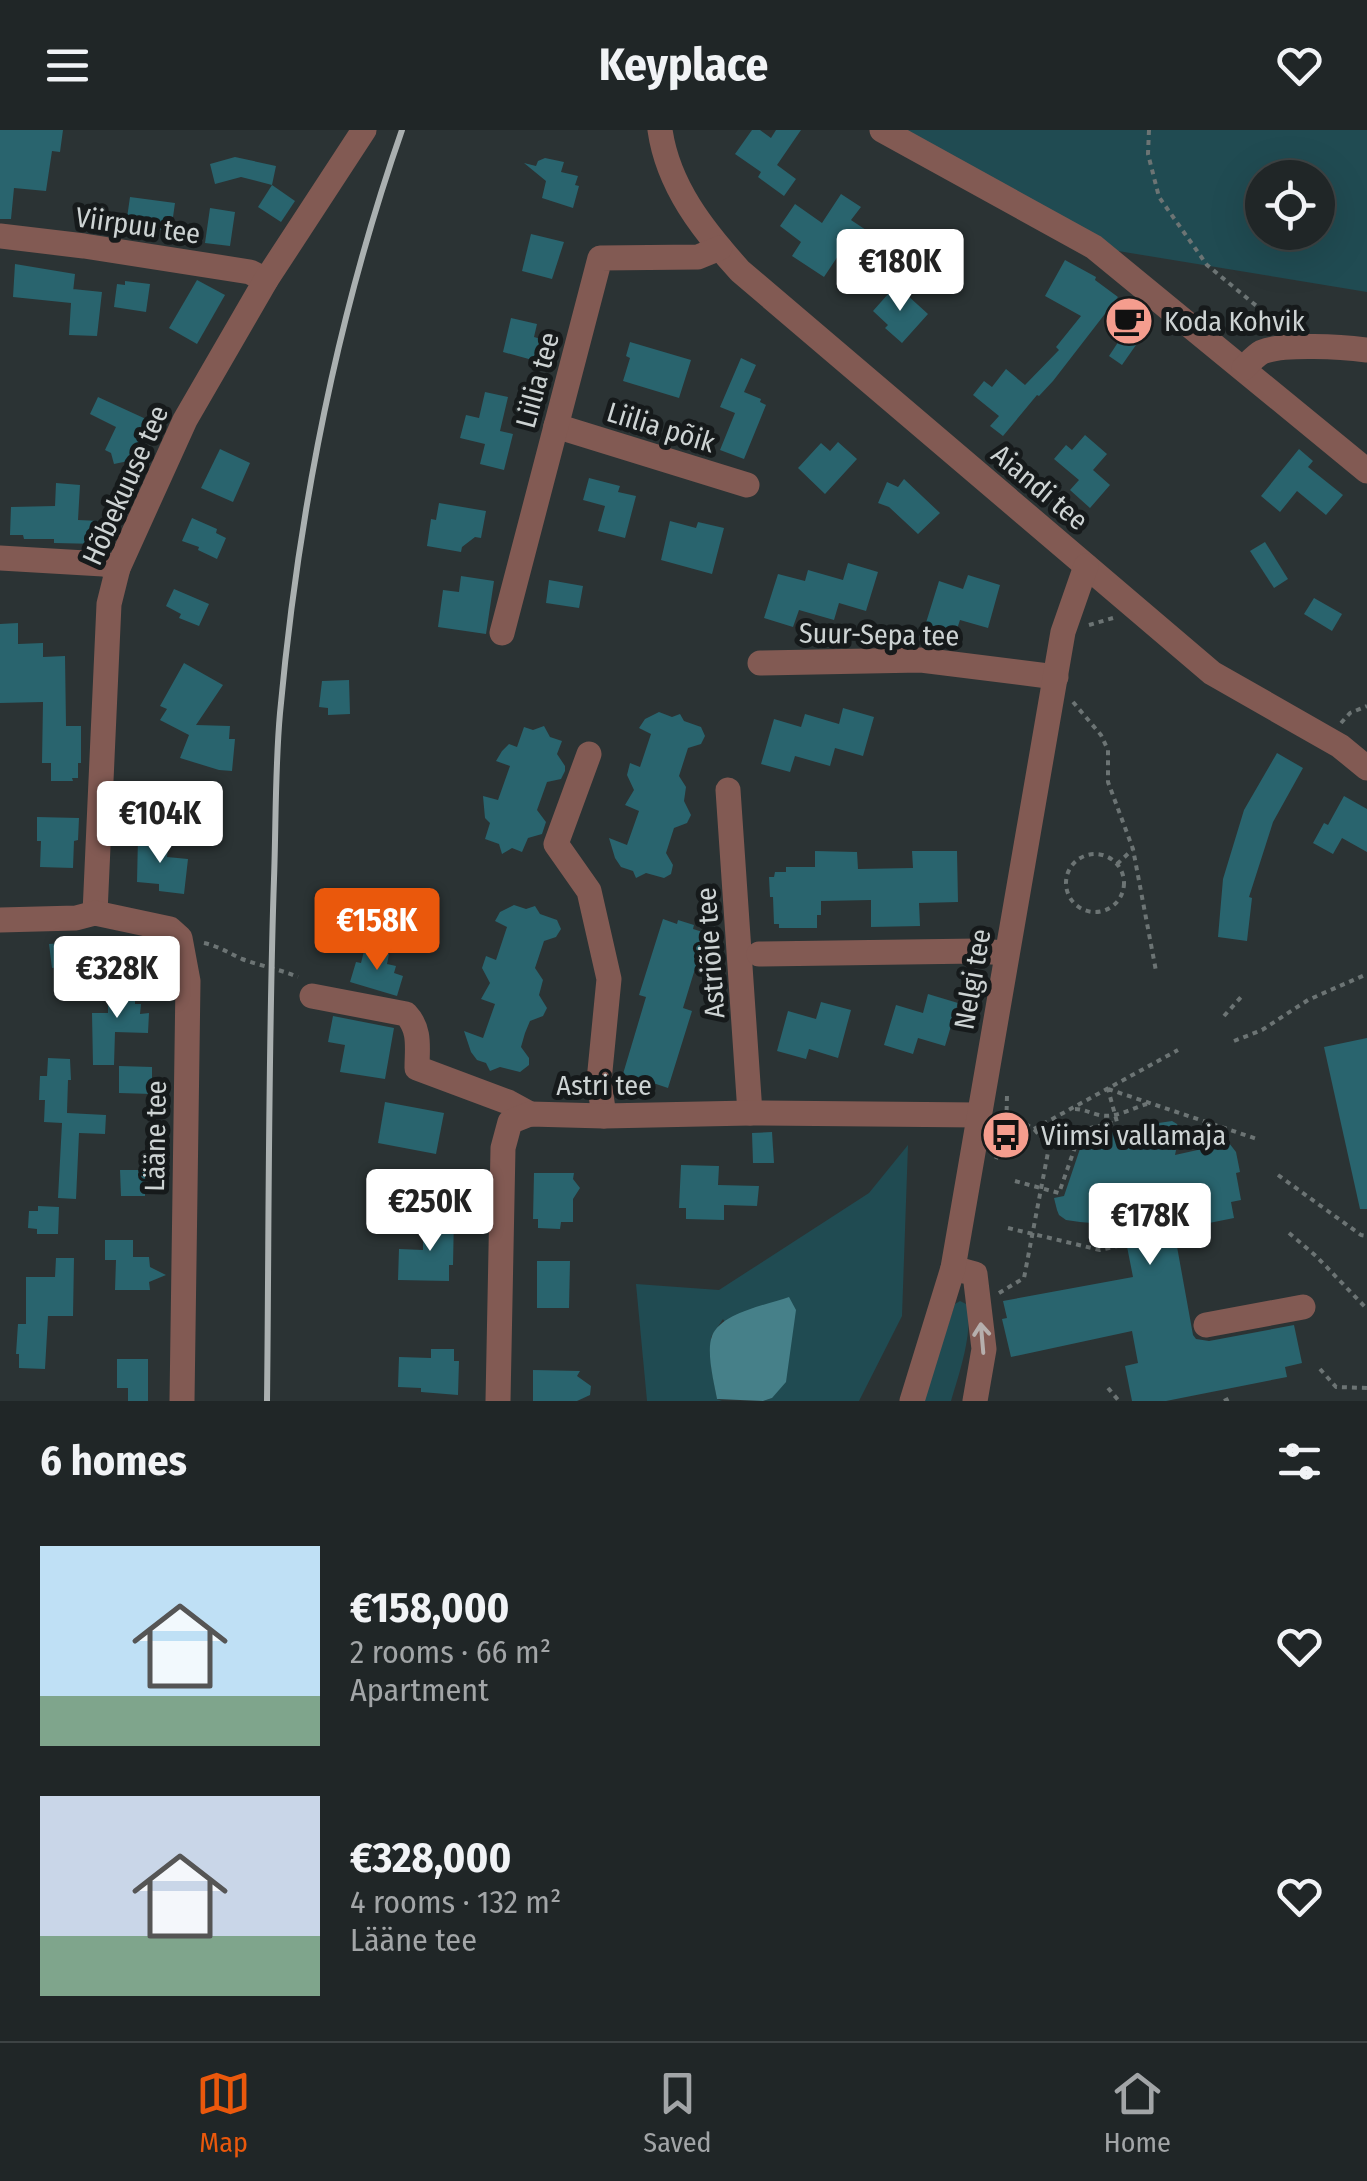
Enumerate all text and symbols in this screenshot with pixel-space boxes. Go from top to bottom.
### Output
icon: menu [40,38,95,93]
text: Keyplace [599,38,768,92]
icon: heart [1272,38,1327,93]
map controls [1245,160,1335,250]
button: locate [1245,160,1335,250]
street label: Viirpuu tee [74,200,202,251]
pin: €180K [830,229,970,314]
text: €180K [859,242,941,280]
cafe icon: Koda Kohvik [1103,295,1155,347]
place label: Koda Kohvik [1164,305,1306,338]
street label: Liilia tee [509,329,566,432]
street label: Liilia põik [603,395,720,460]
street label: Hõbekuuse tee [76,400,175,570]
street label: Aiandi tee [985,438,1094,537]
street label: Suur-Sepa tee [799,617,959,652]
pin: €104K [90,781,230,866]
text: €104K [119,794,201,832]
street label: Astriõie tee [689,886,732,1020]
pin: €158K [307,888,447,973]
text: €158K [337,901,417,939]
street label: Nelgi tee [947,926,998,1032]
pin: €328K [47,936,187,1021]
text: €328K [76,949,158,987]
street label: Astri tee [556,1069,652,1102]
street label: Lääne tee [138,1080,173,1192]
bus stop icon: Viimsi vallamaja [980,1109,1032,1161]
place label: Viimsi vallamaja [1041,1119,1226,1152]
pin: €250K [360,1169,500,1254]
text: €250K [388,1182,472,1220]
pin: €178K [1080,1183,1220,1268]
text: €178K [1111,1196,1189,1234]
one-way arrow [972,1322,991,1354]
icon: filters [1272,1434,1327,1489]
text: 6 homes [40,1436,187,1486]
text: €158,000 [350,1583,510,1633]
icon: home [120,1586,240,1706]
icon: heart [1272,1619,1327,1674]
text: 2 rooms · 66 m² [350,1633,551,1671]
text: Apartment [350,1671,489,1709]
text: €328,000 [350,1833,511,1883]
icon: home [120,1836,240,1956]
icon: heart [1272,1869,1327,1924]
text: 4 rooms · 132 m² [350,1883,561,1921]
text: Lääne tee [350,1921,477,1959]
tab: Map [196,2066,251,2159]
tab: Saved [643,2066,712,2159]
tab: Home [1104,2066,1171,2159]

